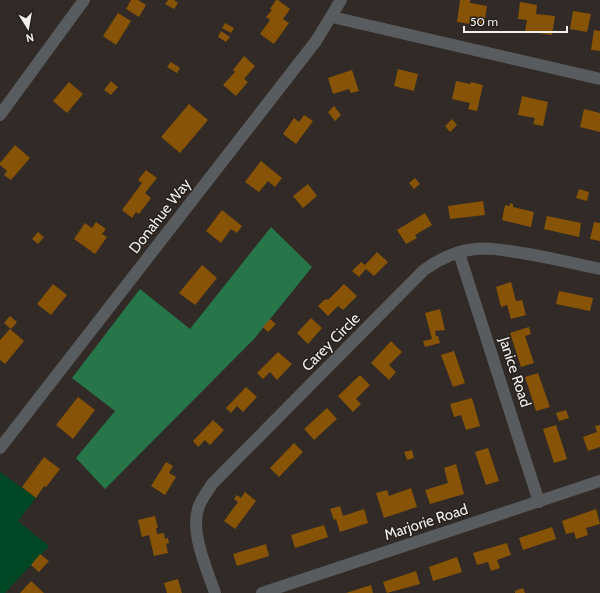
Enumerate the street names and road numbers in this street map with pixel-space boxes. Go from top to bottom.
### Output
street label: Donahue Way [125,175,195,257]
street label: Carey Circle [298,309,364,375]
street label: Janice Road [495,334,535,409]
street label: Marjorie Road [382,500,470,544]

